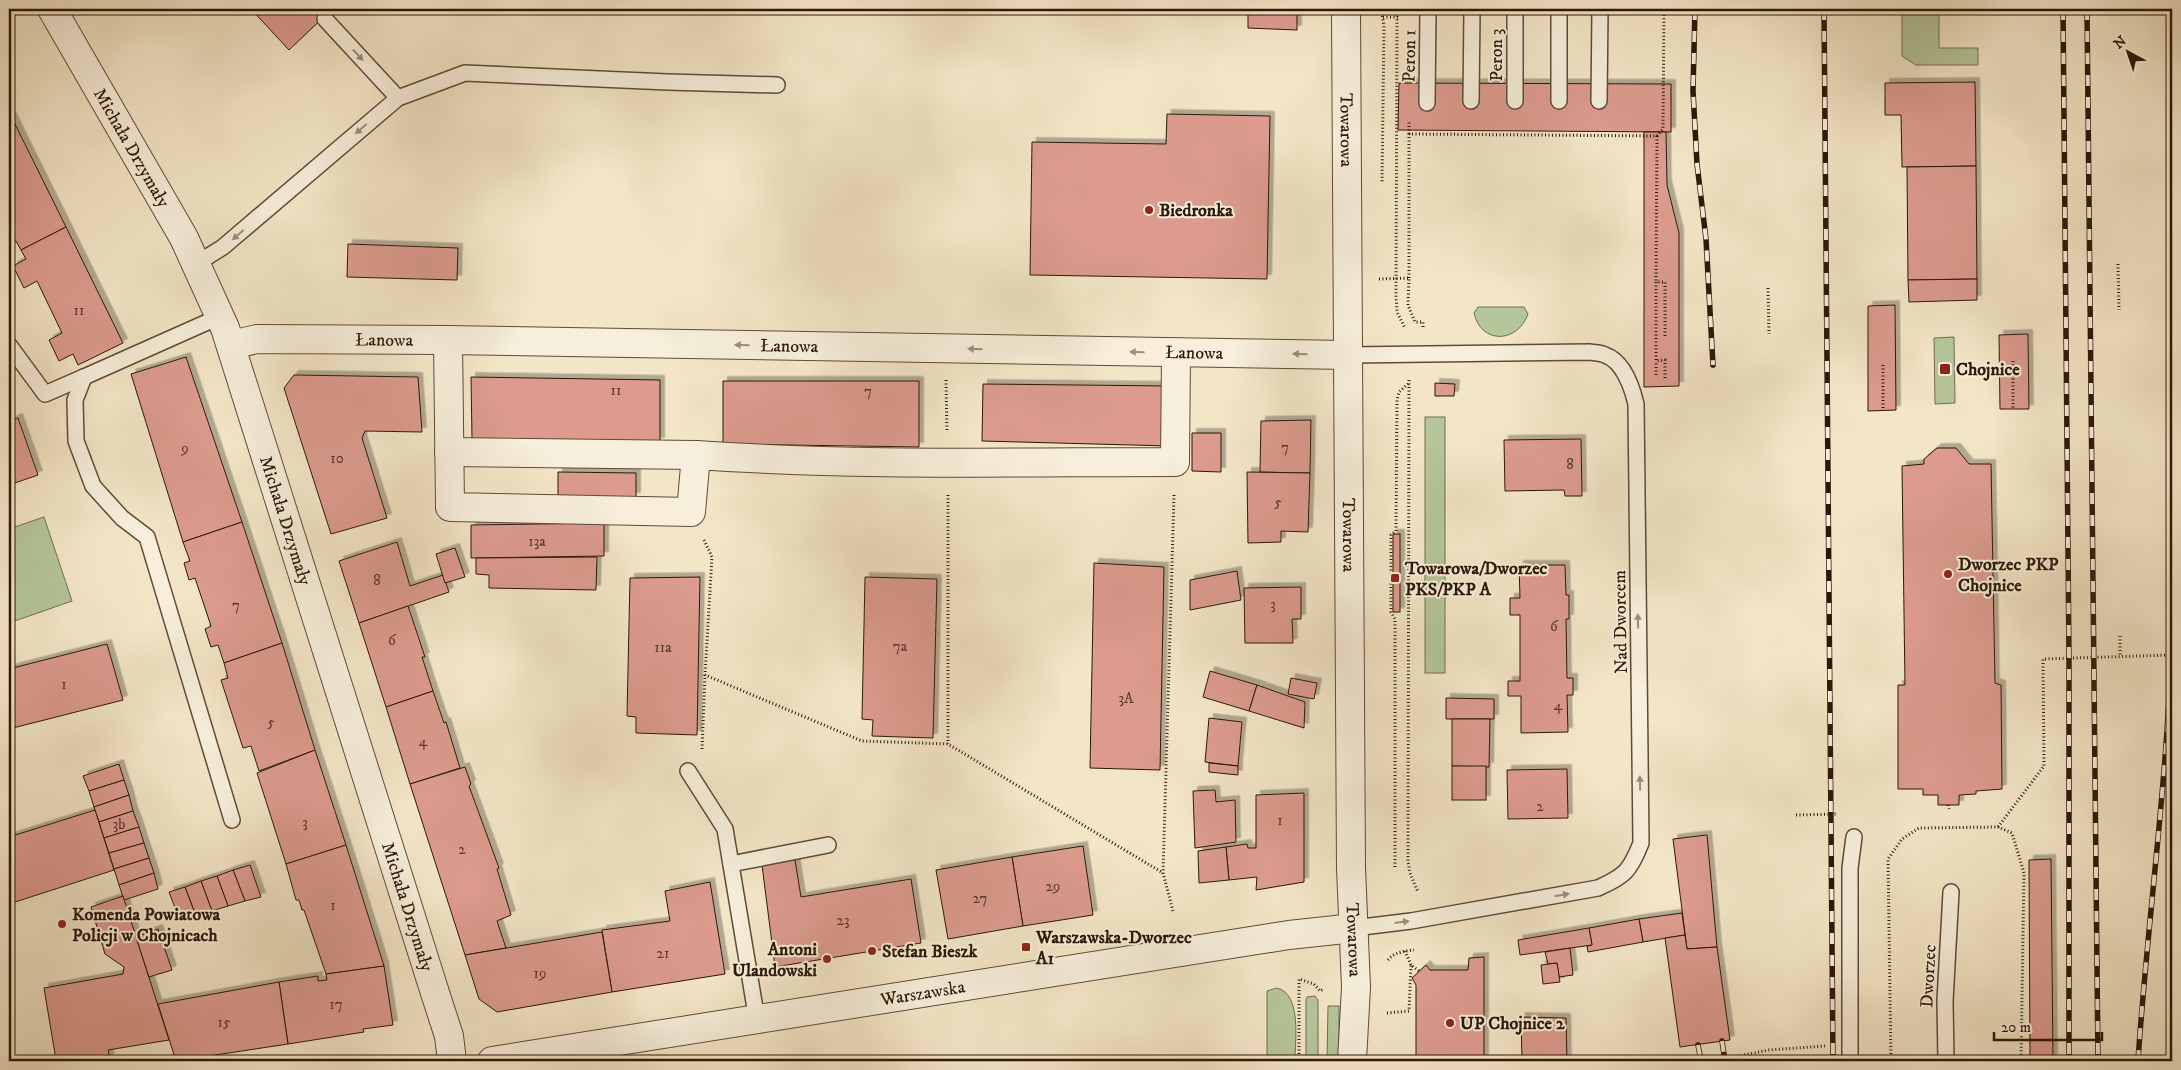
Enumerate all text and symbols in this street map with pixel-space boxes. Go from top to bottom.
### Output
street label: Peron 3 [1486,28,1508,82]
north arrow [2104,28,2154,78]
street label: Peron 1 [1399,29,1421,83]
text: N [2110,32,2131,53]
one-way arrow [353,48,364,61]
street label: Michała Drzymały [88,84,174,212]
street label: Towarowa [1334,93,1357,168]
one-way arrow [355,124,368,135]
place label: Biedronka [1159,200,1233,222]
marker: Biedronka [1143,204,1155,216]
one-way arrow [232,229,244,241]
house number: 11 [73,301,85,320]
street label: Łanowa [355,330,414,352]
street label: Łanowa [760,335,819,358]
one-way arrow [734,341,750,349]
street label: Łanowa [1165,342,1224,365]
one-way arrow [967,345,983,353]
one-way arrow [1129,348,1145,356]
one-way arrow [1292,350,1308,358]
place label: Chojnice [1956,359,2020,381]
marker: Chojnice [1938,362,1952,376]
house number: 11 [610,381,622,400]
house number: 7 [864,382,872,401]
house number: 7 [1281,438,1289,457]
house number: 9 [180,439,189,458]
house number: 10 [330,449,344,468]
street label: Michała Drzymały [254,453,316,588]
house number: 8 [1566,455,1574,474]
house number: 5 [1274,493,1282,512]
street label: Towarowa [1337,498,1359,573]
house number: 13a [528,532,546,551]
place label: Dworzec PKP Chojnice [1958,554,2059,597]
place label: Towarowa/Dworzec PKS/PKP A [1404,558,1548,601]
marker: Dworzec PKP Chojnice [1942,568,1954,580]
street label: Nad Dworcem [1609,570,1633,674]
house number: 8 [373,571,381,590]
marker: Towarowa/Dworzec PKS/PKP A [1389,572,1401,584]
house number: 3 [1270,595,1276,614]
house number: 7 [232,596,240,615]
one-way arrow [1634,612,1642,628]
house number: 6 [1550,617,1559,636]
house number: 6 [388,631,397,650]
house number: 7a [893,637,908,656]
house number: 11a [654,638,672,657]
house number: 1 [61,675,67,694]
house number: 3A [1118,689,1134,708]
house number: 4 [1554,696,1563,715]
house number: 5 [267,713,275,732]
house number: 4 [419,732,428,751]
one-way arrow [1636,775,1644,791]
house number: 2 [1536,797,1544,816]
house number: 1 [1277,811,1283,830]
house number: 3 [302,813,308,832]
house number: 3b [113,815,125,834]
street label: Michała Drzymały [376,840,438,975]
house number: 2 [458,840,466,859]
house number: 29 [1046,877,1060,896]
house number: 27 [973,889,988,908]
one-way arrow [1555,890,1571,898]
house number: 1 [330,896,336,915]
street label: Towarowa [1340,902,1366,978]
place label: Komenda Powiatowa Policji w Chojnicach [72,904,221,947]
house number: 23 [837,911,849,930]
marker: Komenda Powiatowa Policji w Chojnicach [56,918,68,930]
one-way arrow [1394,918,1410,926]
place label: Warszawska-Dworzec A1 [1035,927,1192,970]
place label: Antoni Ulandowski [732,939,817,982]
place label: Stefan Bieszk [882,941,979,963]
marker: Warszawska-Dworzec A1 [1020,941,1032,953]
house number: 21 [657,944,669,963]
street label: Dworzec [1916,944,1942,1008]
marker: Stefan Bieszk [866,945,878,957]
marker: Antoni Ulandowski [821,953,833,965]
house number: 19 [534,964,546,983]
street label: Warszawska [878,976,967,1012]
house number: 17 [329,995,343,1014]
scale bar [1994,1010,2101,1042]
house number: 15 [218,1013,231,1032]
place label: UP Chojnice 2 [1460,1013,1566,1035]
marker: UP Chojnice 2 [1444,1017,1456,1029]
text: 20 m [2001,1018,2031,1037]

